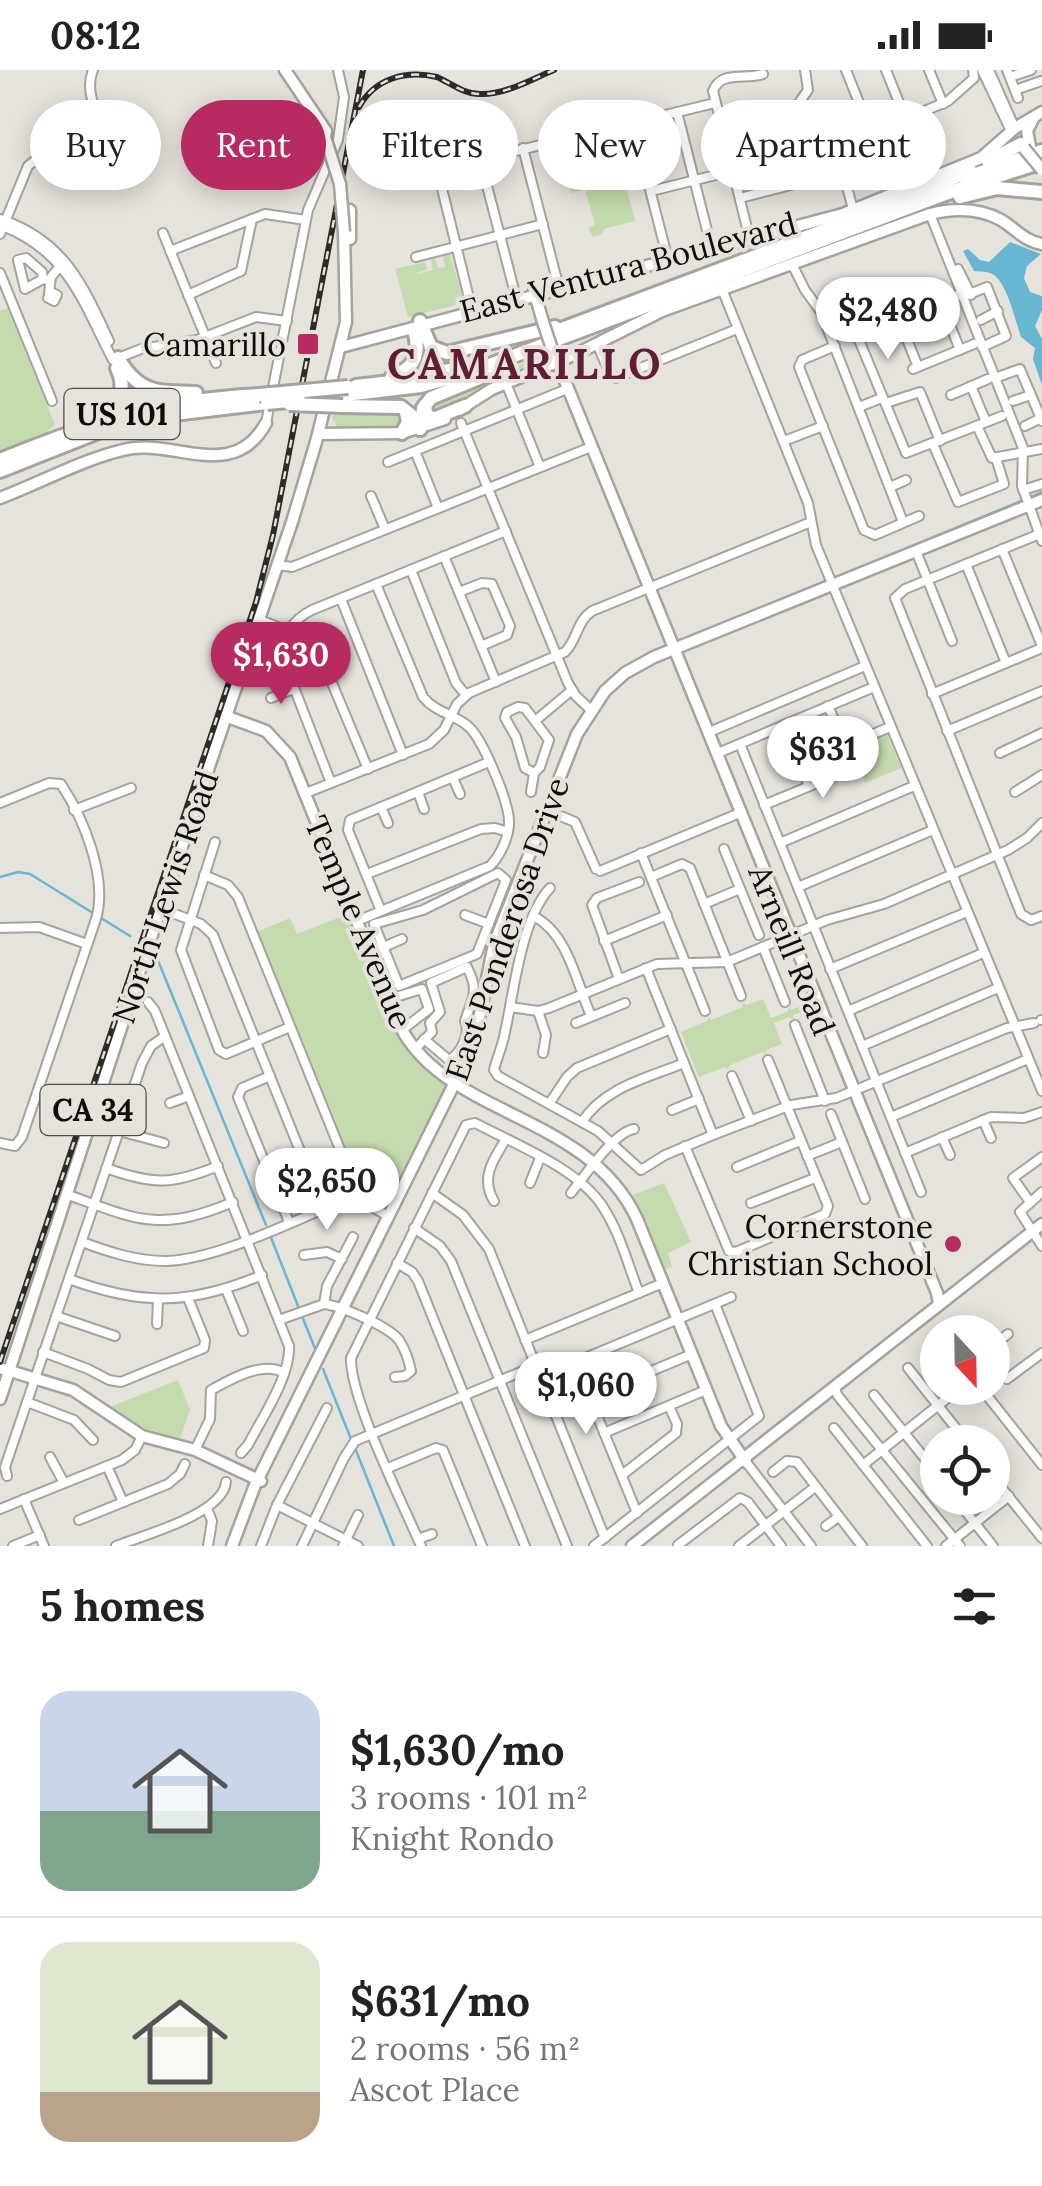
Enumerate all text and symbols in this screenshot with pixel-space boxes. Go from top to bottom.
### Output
text: 08:12 [50,11,141,59]
chip: Buy [30,100,161,190]
chip: Rent [181,100,326,190]
chip: Filters [346,100,518,190]
chip: New [538,100,681,190]
chip: Apartment [701,100,946,190]
street label: East Ventura Boulevard [455,202,801,332]
pin: $2,480 [807,277,969,362]
text: $2,480 [838,289,938,330]
place label: Camarillo [143,324,286,365]
marker: Camarillo [295,331,321,357]
district label: CAMARILLO [387,337,663,391]
road number: US 101 [64,389,180,439]
pin: $1,630 [200,622,362,707]
text: $1,630 [233,634,329,675]
pin: $631 [764,716,882,801]
text: $631 [789,728,857,769]
street label: North Lewis Road [103,765,227,1029]
street label: East Ponderosa Drive [436,772,578,1086]
street label: Temple Avenue [296,809,422,1035]
street label: Arneill Road [739,858,845,1041]
road number: CA 34 [41,1085,146,1135]
pin: $2,650 [246,1148,408,1233]
text: $2,650 [277,1160,377,1201]
place label: Cornerstone Christian School [688,1206,933,1284]
marker: Cornerstone Christian School [942,1233,964,1255]
north arrow [920,1315,1010,1405]
map controls [920,1315,1010,1515]
pin: $1,060 [505,1352,667,1437]
text: $1,060 [537,1364,635,1405]
button: locate [920,1425,1010,1515]
text: 5 homes [40,1579,205,1633]
icon: filters [947,1579,1002,1634]
text: $1,630/mo [350,1723,564,1777]
icon: home [120,1731,240,1851]
text: 3 rooms · 101 m² [350,1777,588,1818]
text: Knight Rondo [350,1818,554,1859]
text: $631/mo [350,1974,530,2028]
icon: home [120,1982,240,2102]
text: 2 rooms · 56 m² [350,2028,580,2069]
text: Ascot Place [350,2069,520,2110]

